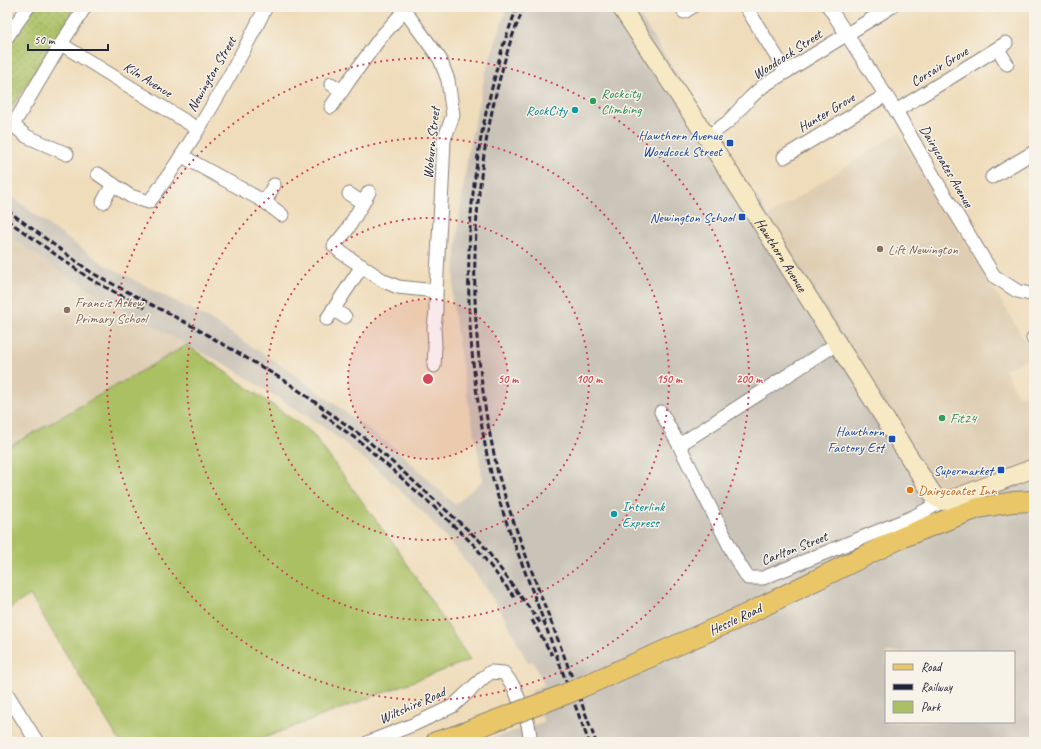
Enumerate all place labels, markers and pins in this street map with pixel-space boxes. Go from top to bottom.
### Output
place label: Rockcity Climbing [601,85,642,118]
marker: Rockcity Climbing [588,96,598,106]
place label: RockCity [526,102,568,119]
marker: RockCity [570,105,580,115]
place label: Hawthorn Avenue Woodcock Street [638,127,723,160]
marker: Hawthorn Avenue Woodcock Street [725,138,735,148]
place label: Newington School [650,209,737,226]
marker: Newington School [737,212,747,222]
place label: Lift Newington [888,241,958,258]
marker: Lift Newington [875,244,885,254]
place label: Francis Askew Primary School [75,294,150,327]
marker: Francis Askew Primary School [62,305,72,315]
centre of rings [421,372,435,386]
place label: Fit24 [950,410,978,427]
marker: Fit24 [937,413,947,423]
place label: Hawthorn Factory Est [827,423,886,456]
marker: Hawthorn Factory Est [887,434,897,444]
place label: Supermarket [934,462,995,479]
marker: Supermarket [996,465,1006,475]
place label: Dairycoates Inn [918,482,997,499]
marker: Dairycoates Inn [905,485,915,495]
place label: Interlink Express [622,498,665,531]
marker: Interlink Express [609,509,619,519]

